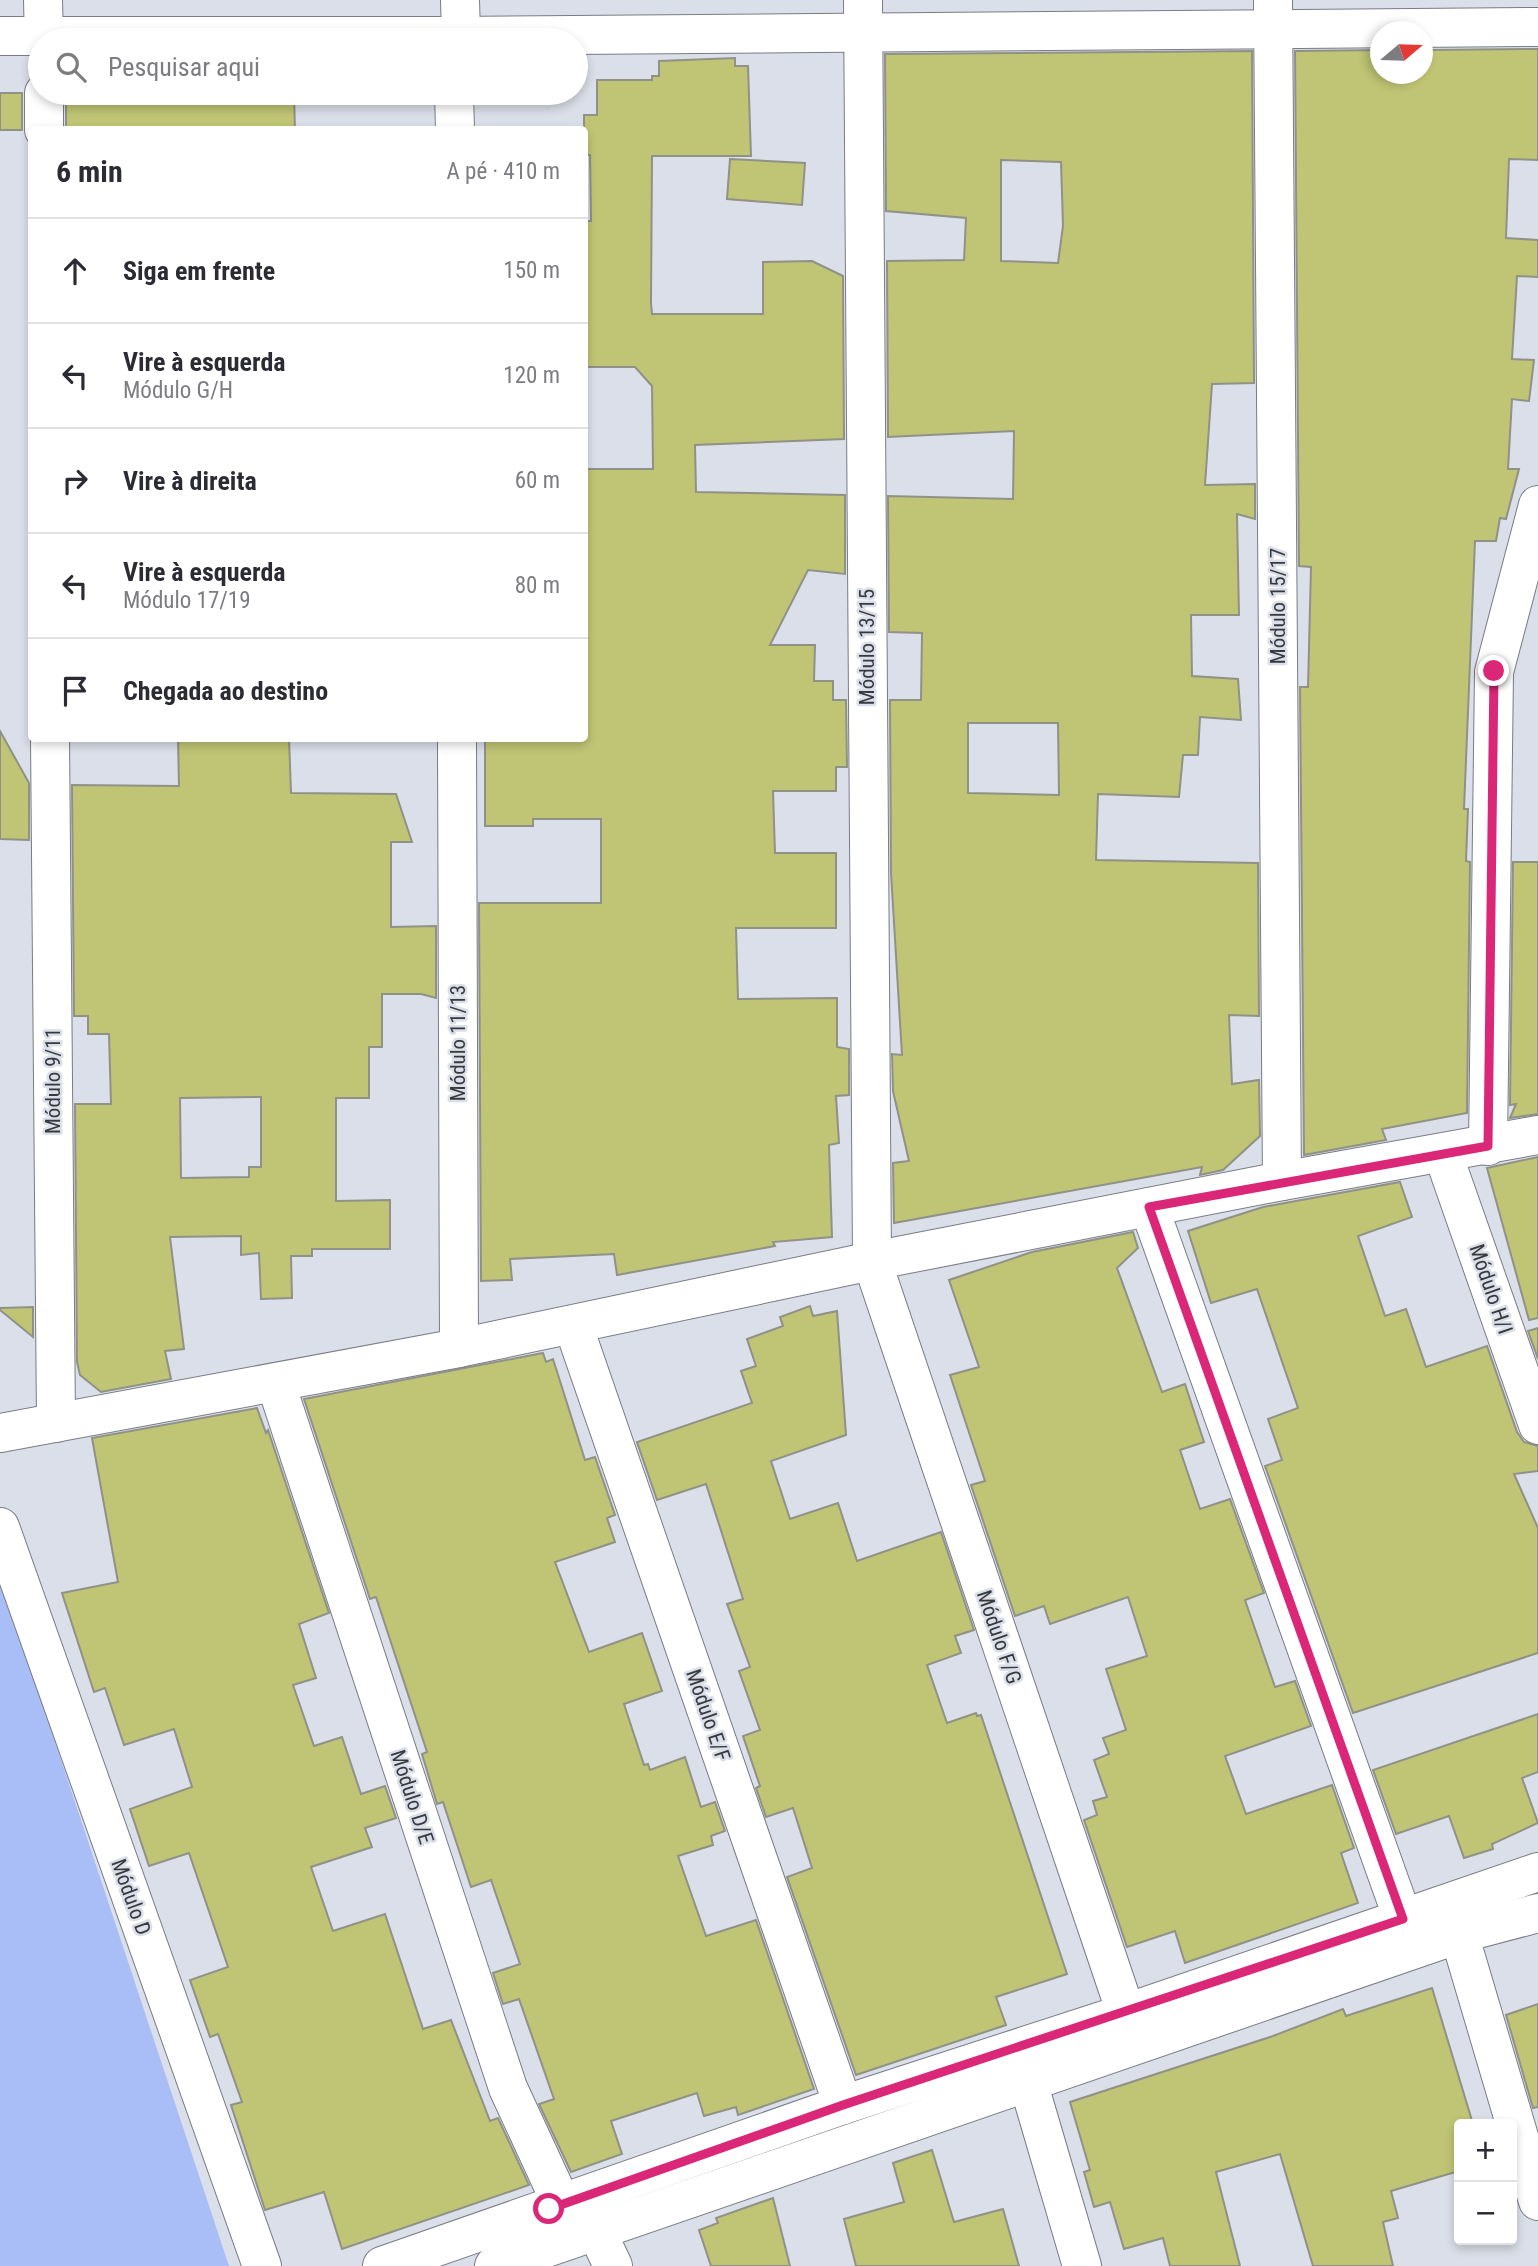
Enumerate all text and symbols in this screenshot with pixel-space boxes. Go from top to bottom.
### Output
north arrow [1370,21,1433,84]
search box [28,28,588,105]
icon: search [52,48,90,86]
text: Pesquisar aqui [108,52,260,82]
text: 6 min [56,154,123,189]
text: A pé · 410 m [447,158,560,185]
icon: ahead [56,252,94,290]
text: Siga em frente [123,256,275,286]
text: 150 m [503,257,560,284]
text: Vire à esquerda [123,347,286,377]
icon: left [56,357,94,395]
text: 120 m [503,362,560,389]
text: Módulo G/H [123,377,233,404]
icon: right [56,462,94,500]
text: Vire à direita [123,466,257,496]
text: 60 m [515,467,560,494]
street label: Módulo 15/17 [1266,548,1290,664]
text: Vire à esquerda [123,557,286,587]
icon: left [56,567,94,605]
text: 80 m [515,572,560,599]
text: Módulo 17/19 [123,587,251,614]
street label: Módulo 13/15 [855,589,879,705]
route end [1478,655,1509,686]
icon: arrive [56,672,94,710]
text: Chegada ao destino [123,676,328,706]
street label: Módulo 11/13 [446,985,470,1101]
street label: Módulo 9/11 [41,1028,65,1134]
street label: Módulo H/I [1464,1241,1518,1337]
street label: Módulo F/G [972,1587,1026,1687]
street label: Módulo E/F [681,1666,735,1764]
street label: Módulo D/E [386,1747,438,1847]
street label: Módulo D [106,1856,156,1938]
map controls [1454,2119,1517,2245]
button: + [1454,2119,1517,2182]
button: − [1454,2182,1517,2245]
route start [533,2193,564,2224]

